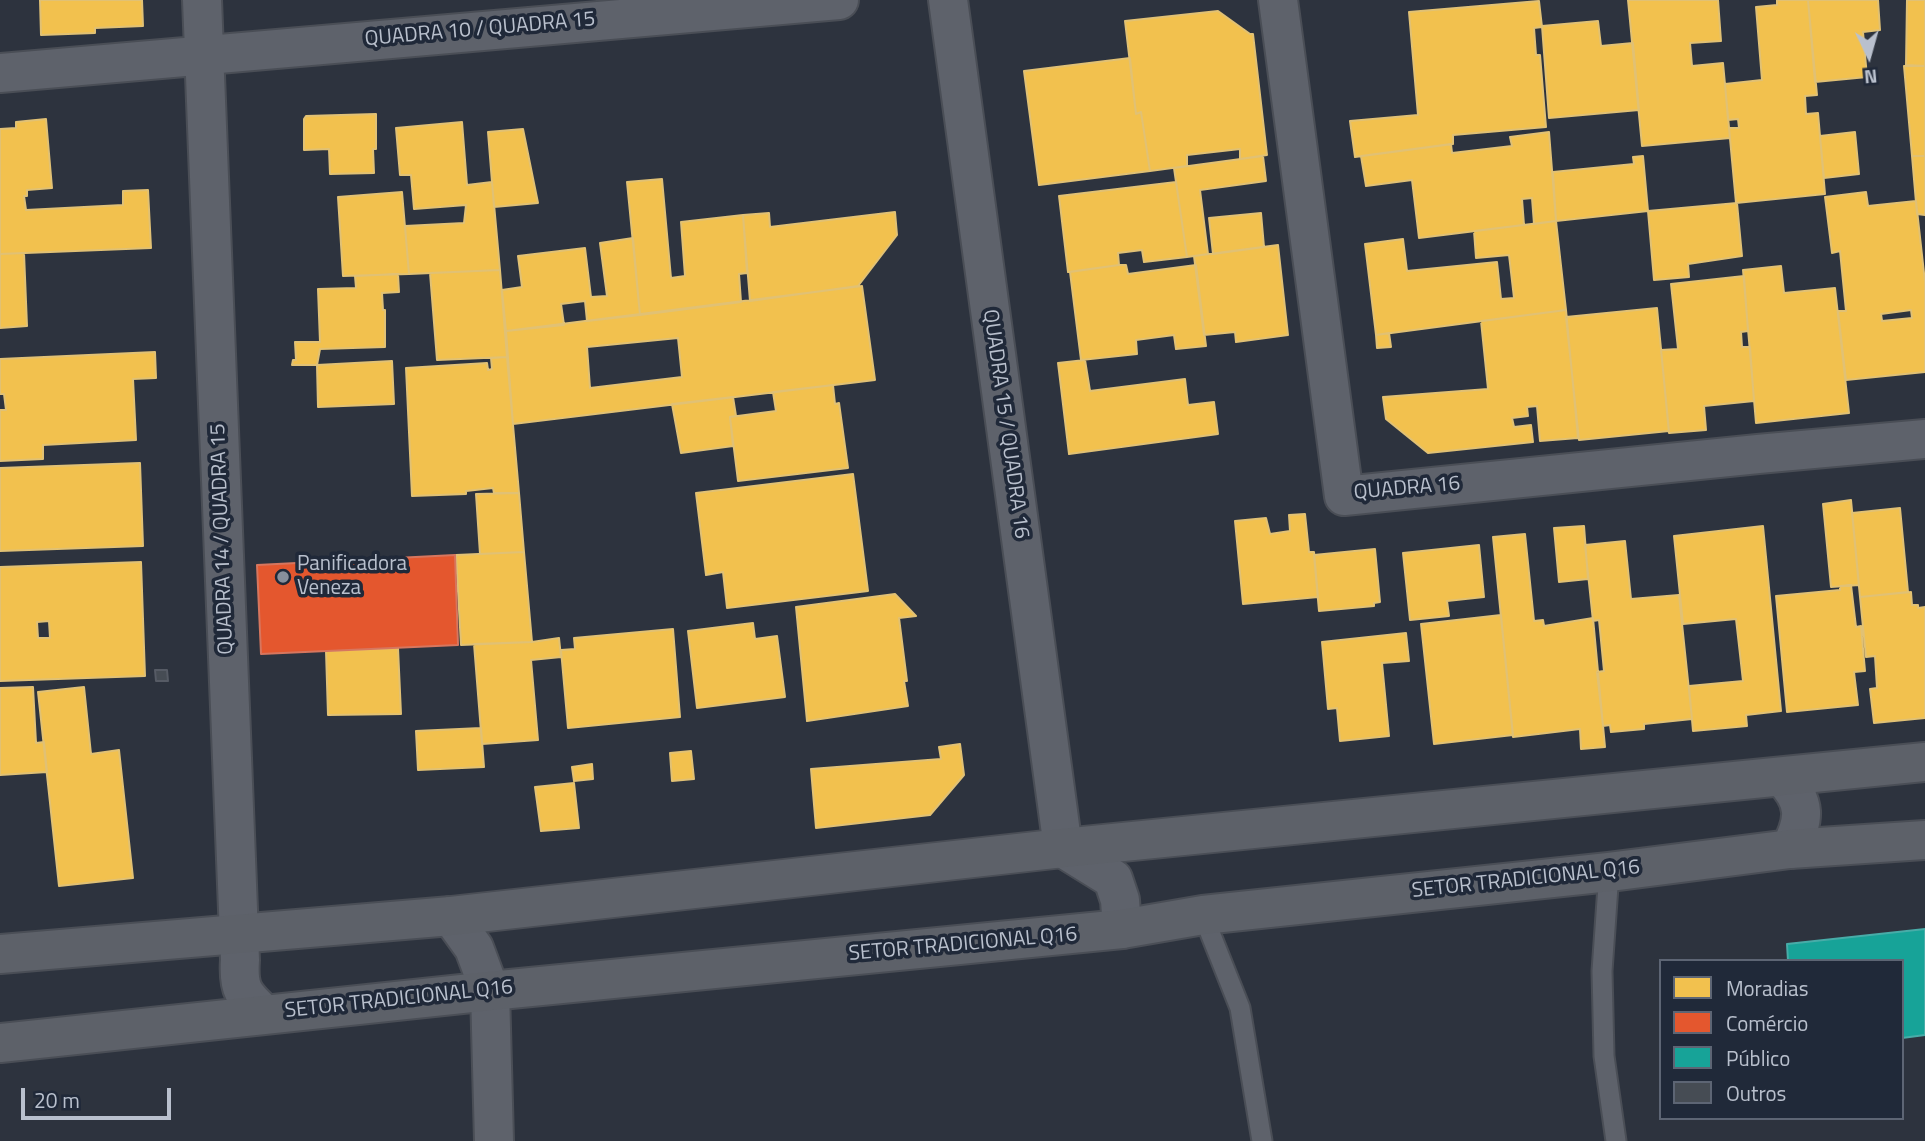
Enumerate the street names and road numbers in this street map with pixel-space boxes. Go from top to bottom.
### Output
street label: QUADRA 10 / QUADRA 15 [364,7,596,53]
street label: QUADRA 15 / QUADRA 16 [976,308,1034,540]
street label: QUADRA 14 / QUADRA 15 [206,423,240,655]
street label: QUADRA 16 [1353,472,1461,506]
street label: SETOR TRADICIONAL Q16 [1411,855,1641,905]
street label: SETOR TRADICIONAL Q16 [848,922,1078,968]
street label: SETOR TRADICIONAL Q16 [284,975,514,1025]

